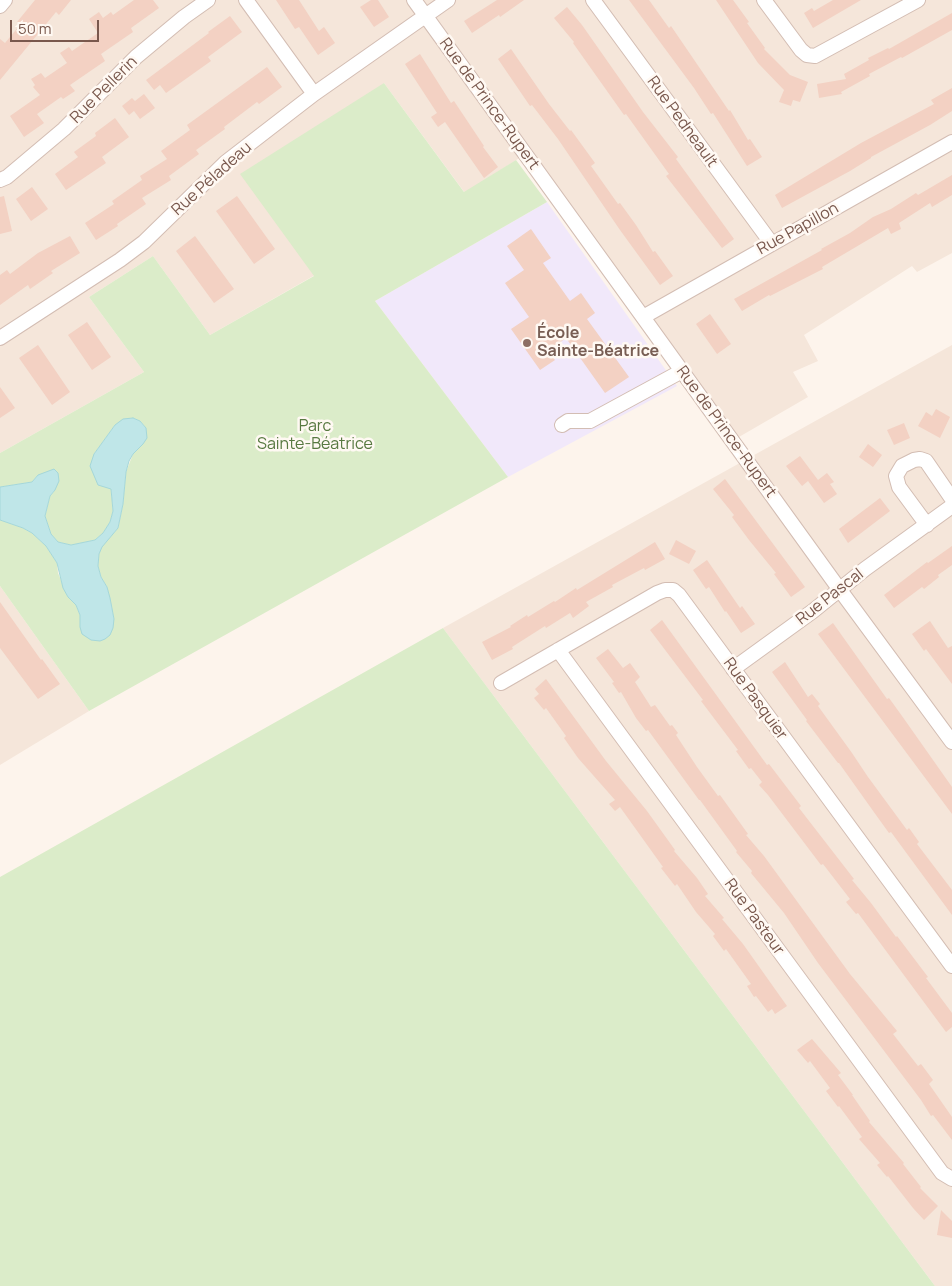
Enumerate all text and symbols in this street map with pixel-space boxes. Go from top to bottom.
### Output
scale bar [12,10,101,42]
text: 50 m [18,18,52,39]
street label: Rue de Prince-Rupert [435,34,543,174]
street label: Rue Pellerin [66,52,142,128]
street label: Rue Pedneault [643,73,721,171]
street label: Rue Péladeau [168,138,256,220]
street label: Rue Papillon [754,199,842,259]
place label: École Sainte-Béatrice [537,324,659,362]
marker: École Sainte-Béatrice [521,337,533,349]
street label: Rue de Prince-Rupert [672,362,780,502]
park label: Parc Sainte-Béatrice [257,417,373,455]
street label: Rue Pascal [793,565,867,629]
street label: Rue Pasquier [719,654,791,744]
street label: Rue Pasteur [720,875,788,959]

